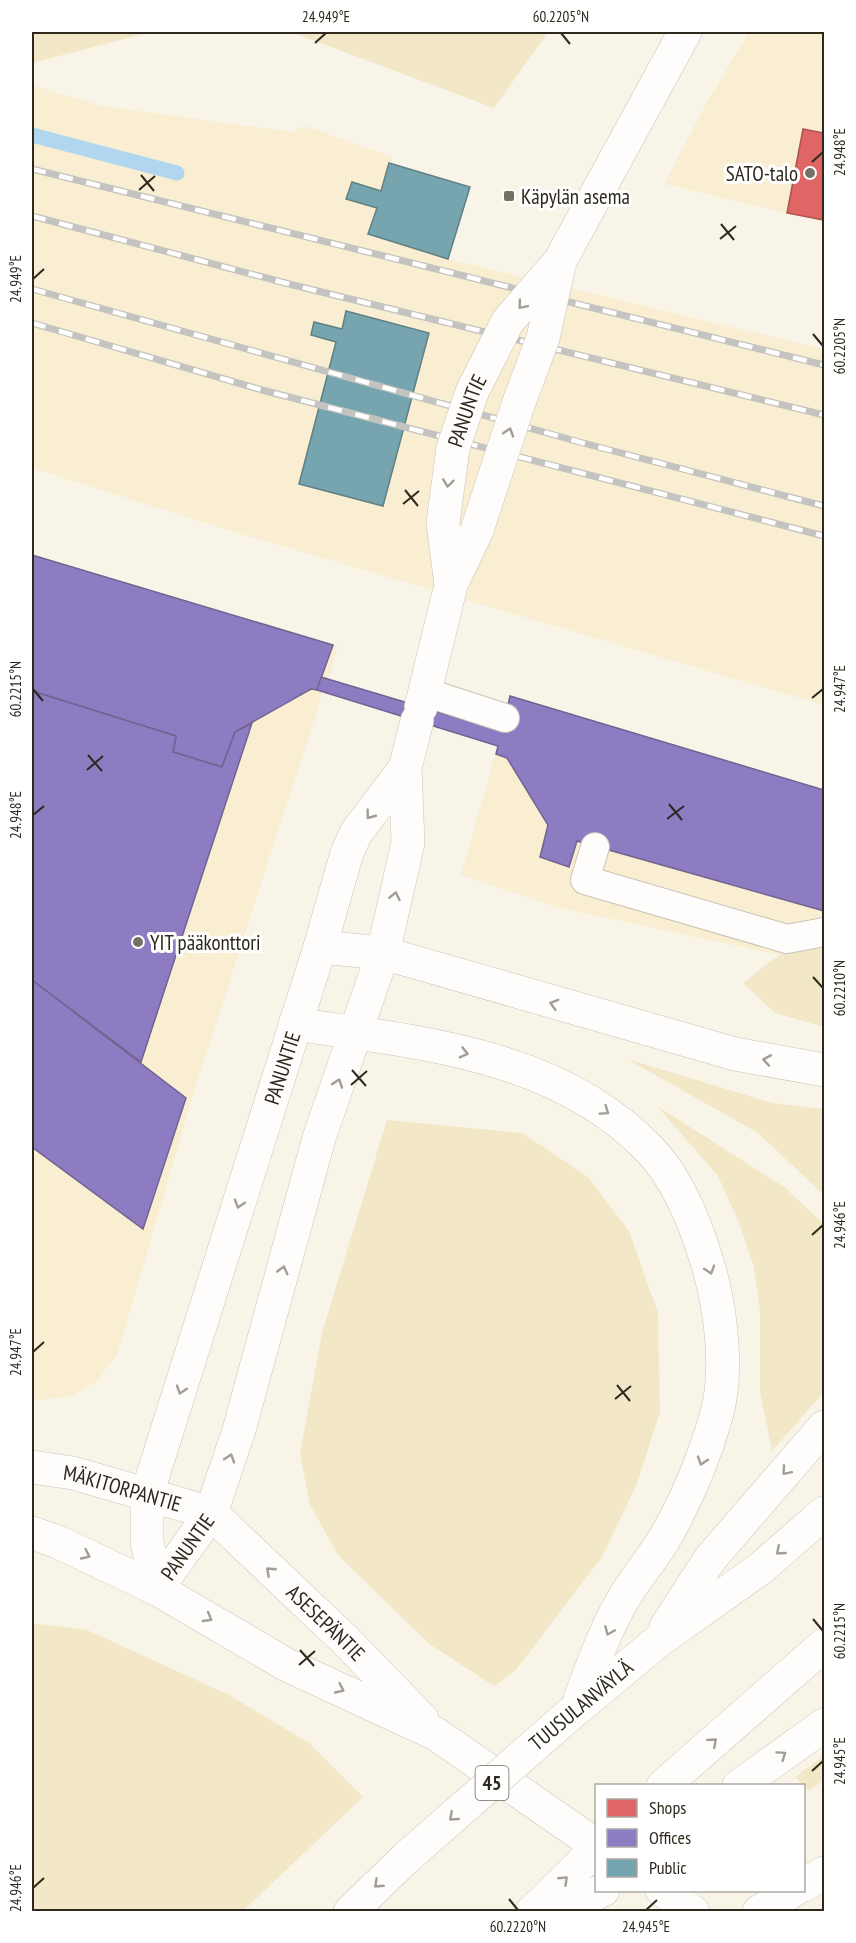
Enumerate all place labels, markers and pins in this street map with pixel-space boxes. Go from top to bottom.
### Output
place label: SATO-talo [726,160,798,187]
marker: SATO-talo [803,166,817,180]
place label: Käpylän asema [521,183,630,210]
marker: Käpylän asema [502,189,516,203]
place label: YIT pääkonttori [150,929,261,956]
marker: YIT pääkonttori [131,935,145,949]

